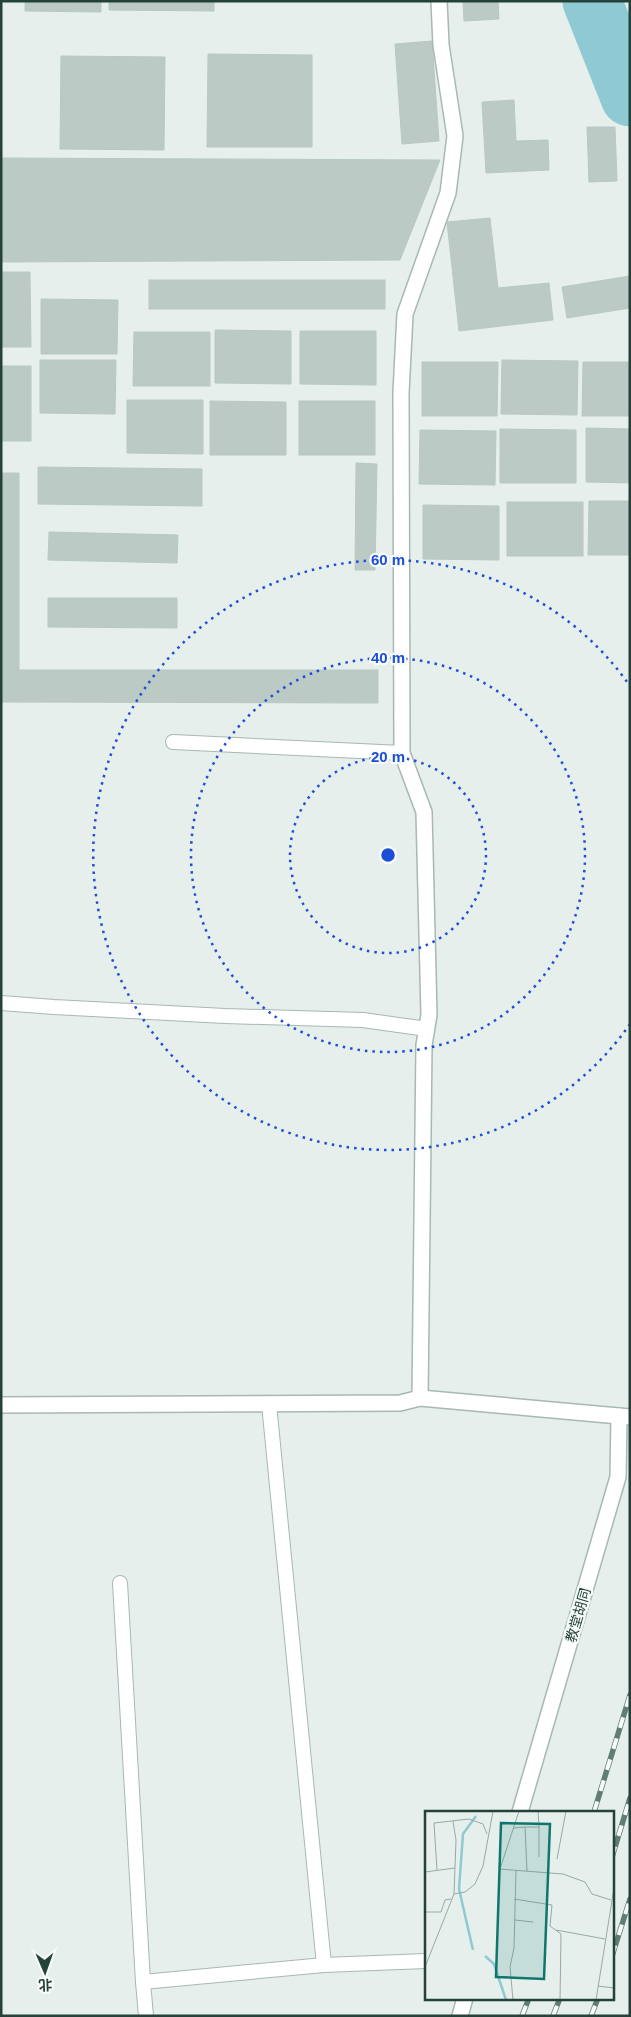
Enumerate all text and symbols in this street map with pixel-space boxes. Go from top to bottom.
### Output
text: 60 m [371,551,405,568]
text: 40 m [371,649,405,666]
text: 20 m [371,748,405,765]
centre of rings [379,846,397,864]
street label: 教堂胡同 [563,1586,593,1644]
inset map [425,1811,614,2000]
north arrow [20,1947,70,1997]
text: 北 [38,1977,53,1993]

